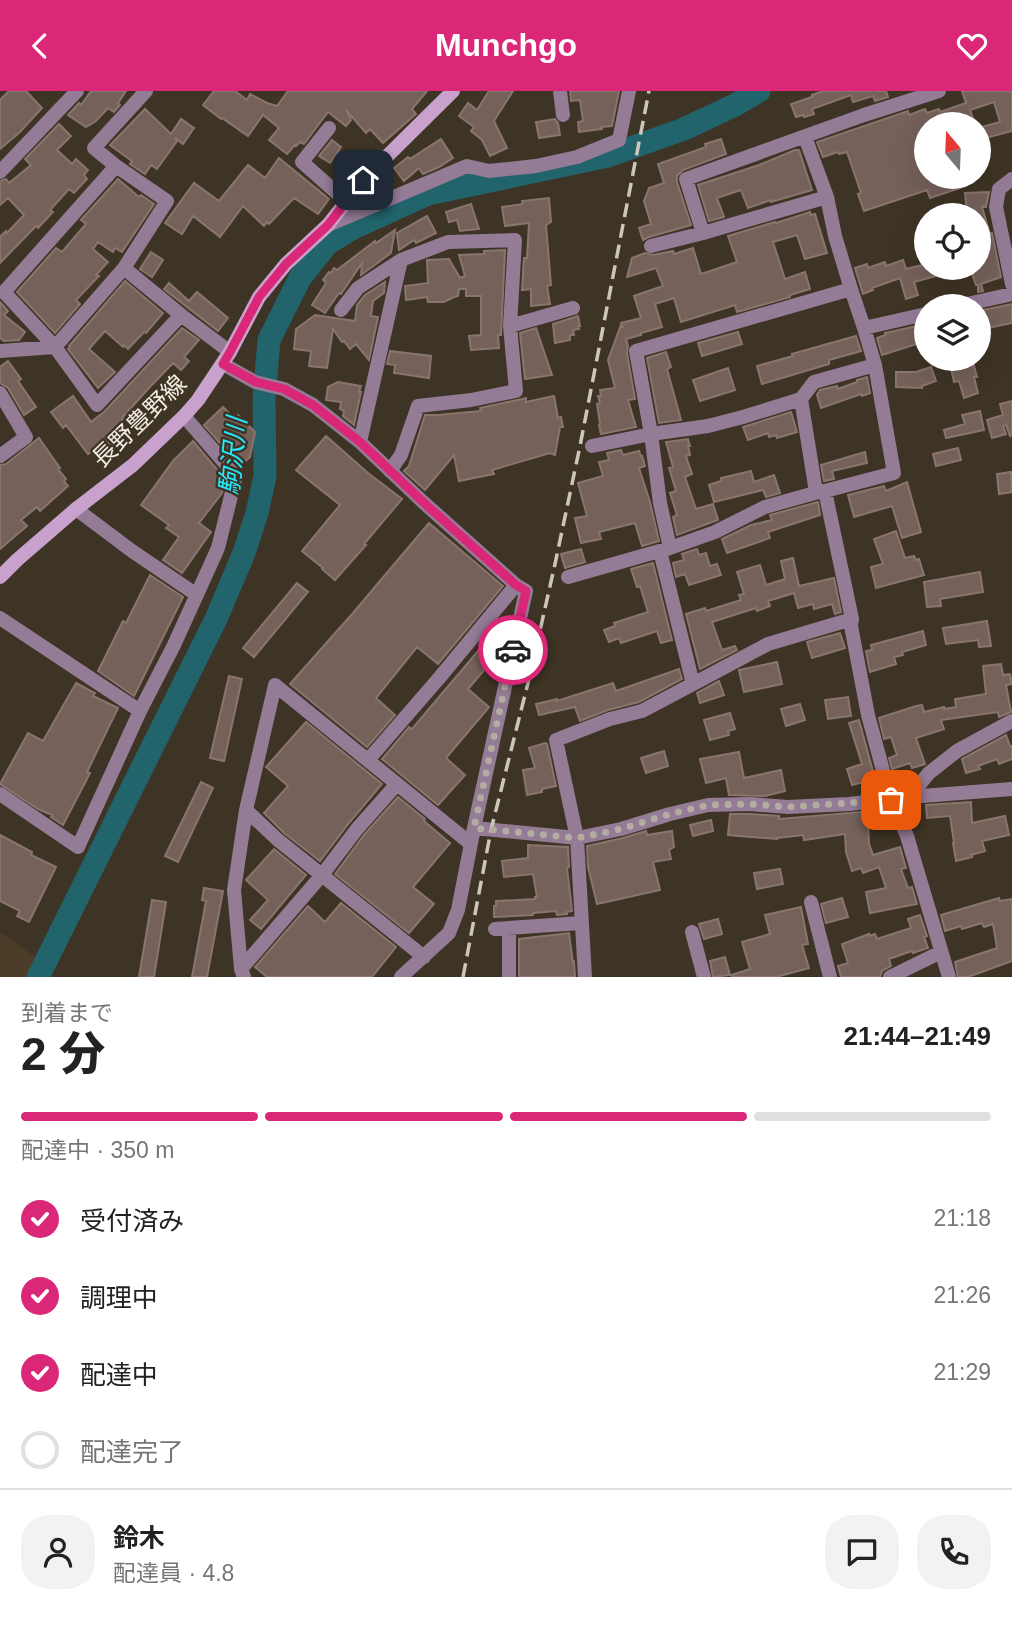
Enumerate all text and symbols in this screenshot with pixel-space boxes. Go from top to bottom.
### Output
icon: back [21,27,59,65]
text: Munchgo [435,27,577,63]
icon: heart [953,27,991,65]
north arrow [914,112,990,189]
map controls [914,112,991,371]
pin [333,150,393,210]
icon: home [344,161,382,199]
button: locate [914,203,991,280]
button: layers [914,294,991,371]
street label: 長野豊野線 [86,370,192,472]
water label: 駒沢川 [214,413,252,496]
courier [478,615,548,685]
icon: car [494,631,532,669]
pin [861,770,921,830]
icon: bag [872,781,910,819]
text: 到着まで [21,1000,113,1026]
text: 21:44–21:49 [844,1021,991,1051]
text: 2 分 [21,1028,105,1080]
text: 配達中 · 350 m [21,1137,174,1163]
icon: check [21,1200,59,1238]
text: 21:18 [933,1205,991,1231]
text: 受付済み [80,1206,184,1236]
icon: check [21,1277,59,1315]
text: 21:26 [933,1282,991,1308]
text: 調理中 [80,1283,158,1313]
icon: check [21,1354,59,1392]
text: 21:29 [933,1359,991,1385]
text: 配達中 [80,1360,158,1390]
text: 配達完了 [80,1437,184,1467]
button: person [21,1515,95,1589]
button: chat [825,1515,899,1589]
button: phone [917,1515,991,1589]
text: 鈴木 [113,1523,165,1553]
text: 配達員 · 4.8 [113,1560,234,1586]

